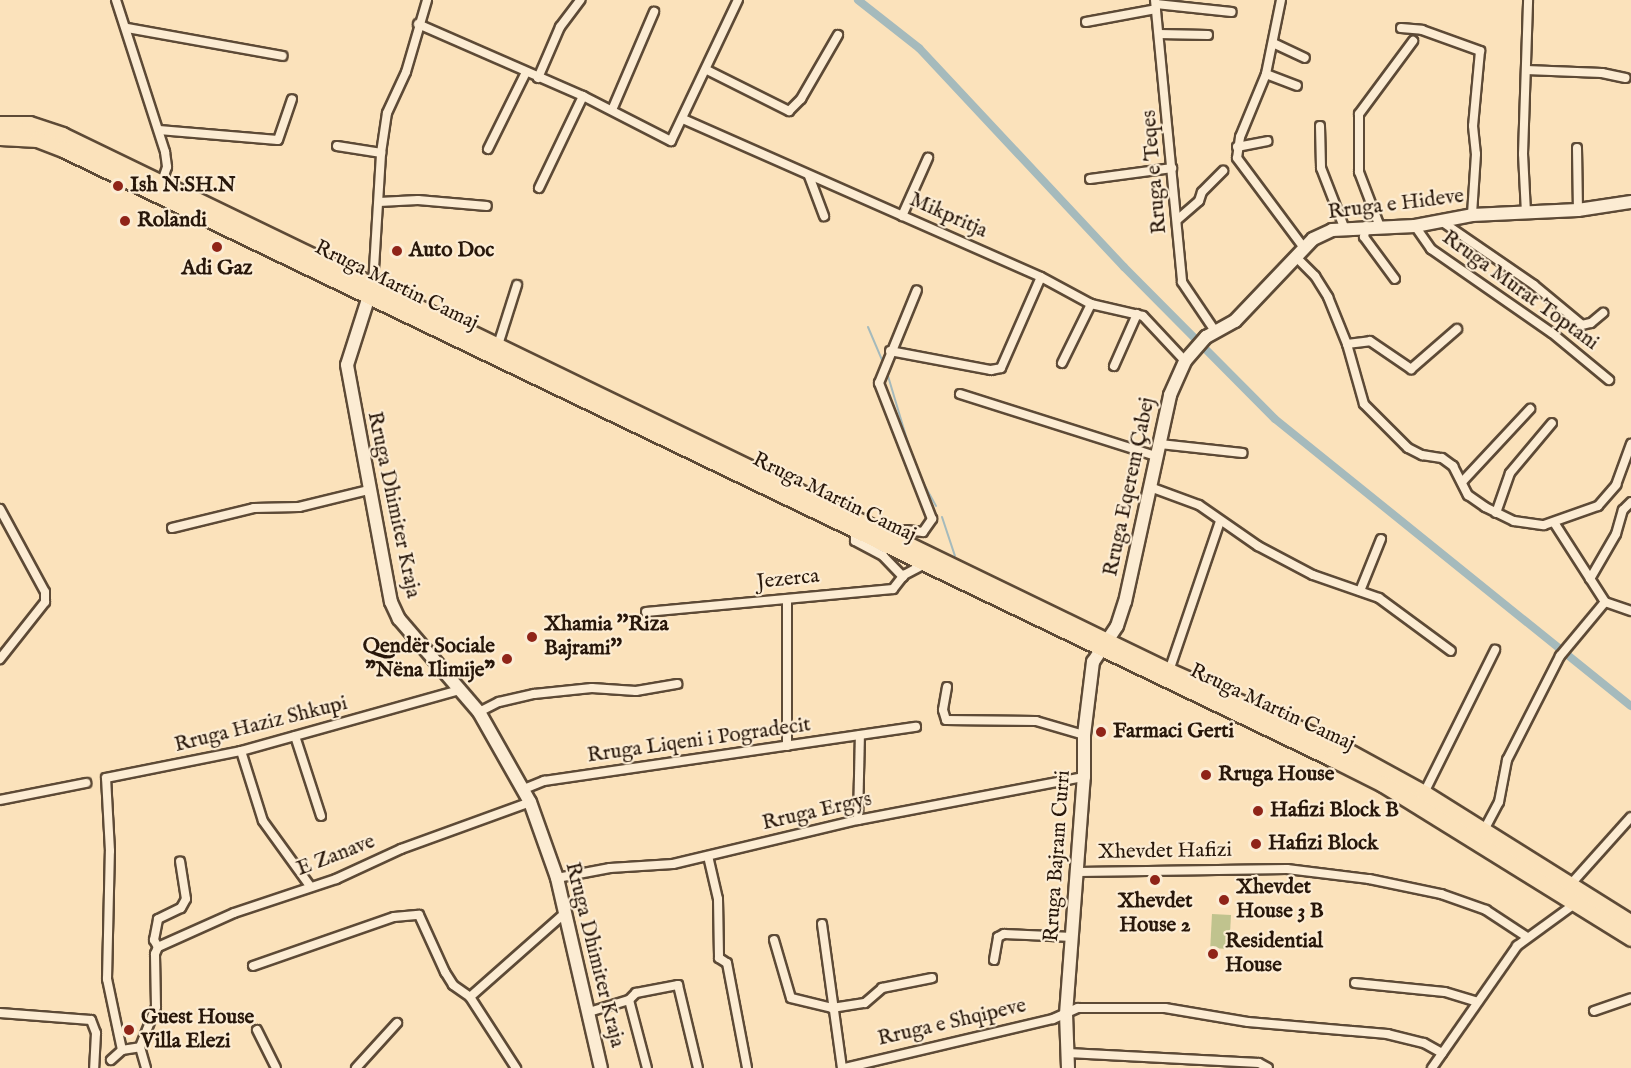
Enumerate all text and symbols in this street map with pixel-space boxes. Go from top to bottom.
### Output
street label: Rruga e Teqes [1137,109,1173,235]
place label: Ish N.SH.N [130,173,236,199]
marker: Ish N.SH.N [111,179,125,193]
street label: Rruga e Hideve [1326,184,1466,226]
street label: Mikpritja [905,188,991,244]
place label: Rolandi [137,208,207,234]
marker: Rolandi [118,214,132,228]
street label: Rruga Murat Toptani [1437,226,1603,356]
street label: Rruga Martin Camaj [310,235,482,337]
place label: Auto Doc [409,238,494,264]
marker: Adi Gaz [210,240,224,254]
marker: Auto Doc [390,244,404,258]
place label: Adi Gaz [181,256,253,282]
street label: Rruga Eqerem Çabej [1099,395,1161,579]
street label: Rruga Dhimiter Kraja [361,409,425,601]
street label: Rruga Martin Camaj [748,447,920,549]
street label: Jezerca [755,564,821,596]
place label: Xhamia ''Riza Bajrami'' [544,612,669,662]
marker: Xhamia ''Riza Bajrami'' [525,630,539,644]
place label: Qendër Sociale "Nëna Ilimije" [363,634,495,684]
marker: Qendër Sociale "Nëna Ilimije" [500,652,514,666]
street label: Rruga Martin Camaj [1186,659,1358,757]
street label: Rruga Haziz Shkupi [172,691,350,759]
street label: Rruga Liqeni i Pogradecit [586,713,812,769]
place label: Farmaci Gerti [1113,719,1234,745]
marker: Farmaci Gerti [1094,725,1108,739]
place label: Rruga House [1218,762,1334,788]
marker: Rruga House [1199,768,1213,782]
street label: Rruga Bajram Curri [1039,769,1077,943]
street label: Rruga Ergys [760,787,874,837]
place label: Hafizi Block B [1270,798,1399,824]
marker: Hafizi Block B [1251,804,1265,818]
street label: E Zanave [293,830,379,882]
place label: Hafizi Block [1268,831,1378,857]
marker: Hafizi Block [1249,837,1263,851]
street label: Xhevdet Hafizi [1098,838,1232,866]
street label: Rruga Dhimiter Kraja [559,860,629,1050]
marker: Xhevdet House 2 [1148,873,1162,887]
place label: Xhevdet House 3 B [1236,875,1324,925]
place label: Xhevdet House 2 [1118,889,1192,939]
marker: Xhevdet House 3 B [1217,893,1231,907]
place label: Residential House [1225,929,1323,979]
marker: Residential House [1206,947,1220,961]
street label: Rruga e Shqipeve [875,994,1029,1052]
place label: Guest House Villa Elezi [141,1005,254,1055]
marker: Guest House Villa Elezi [122,1023,136,1037]

